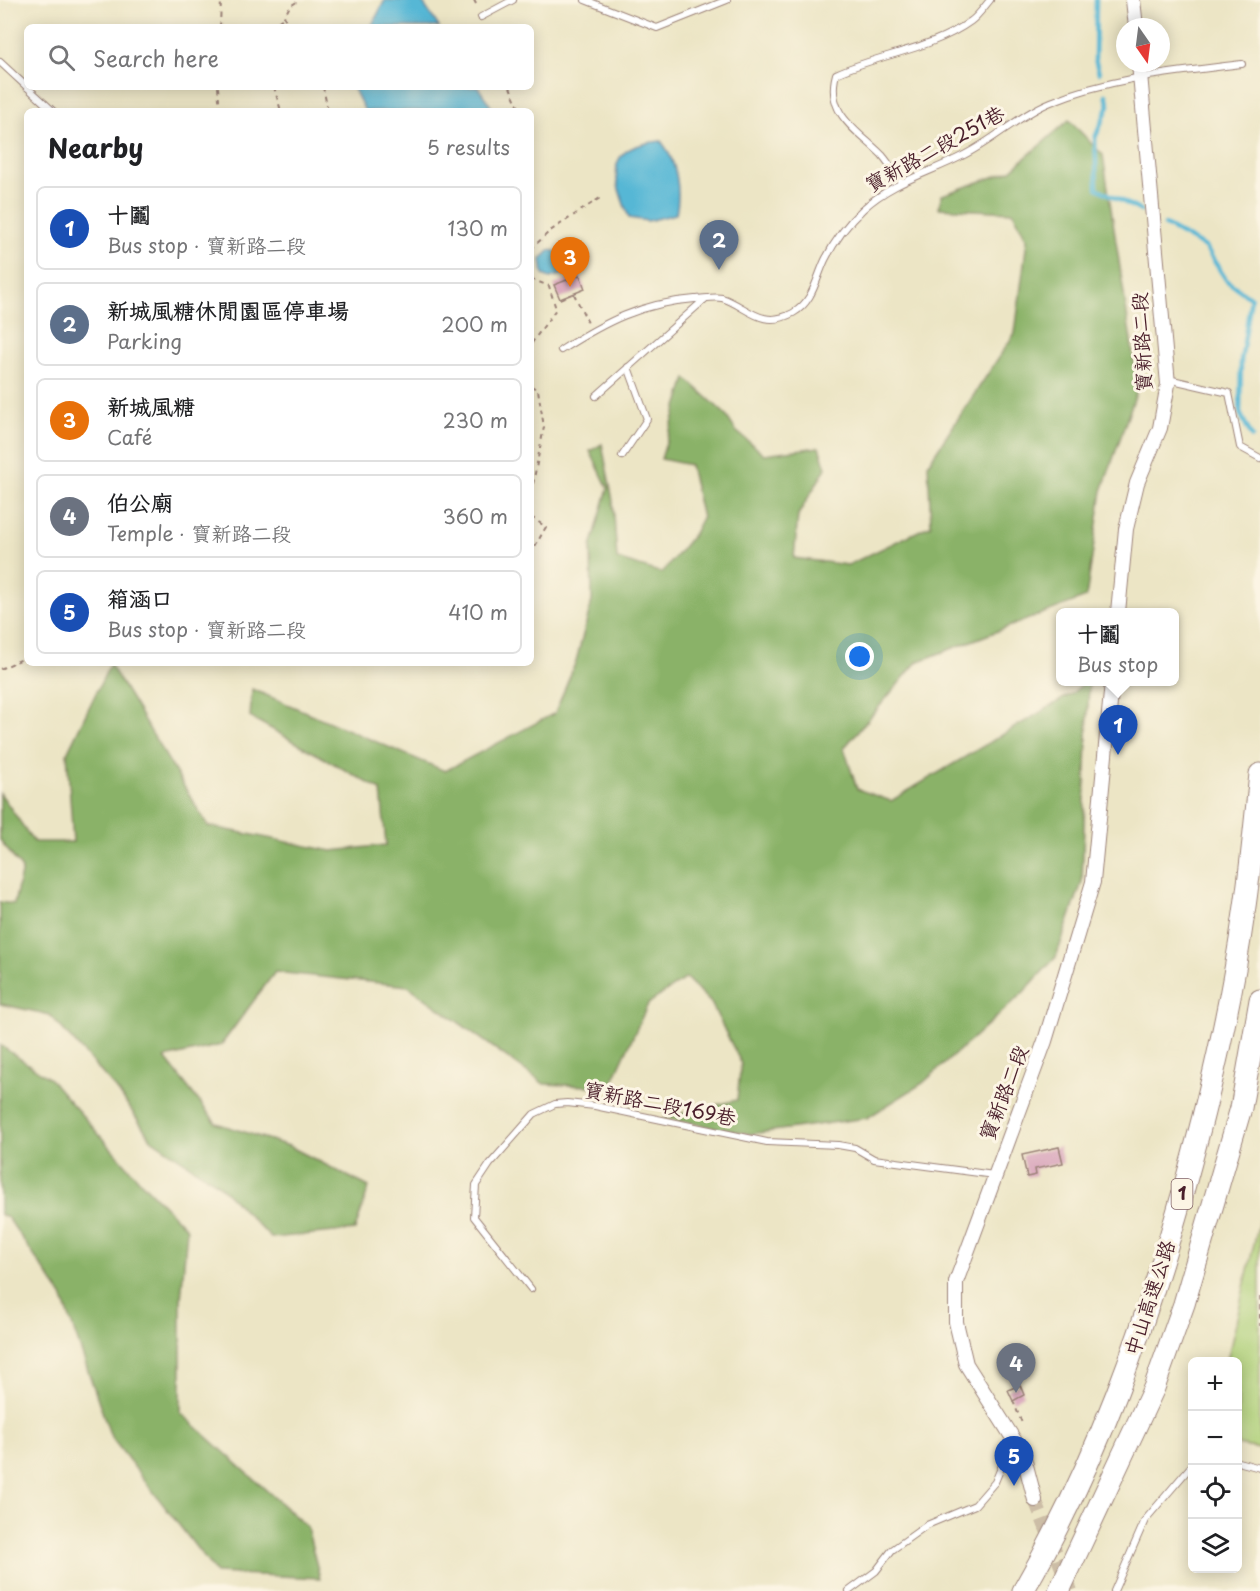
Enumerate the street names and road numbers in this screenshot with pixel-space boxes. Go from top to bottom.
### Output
street label: 寶新路二段251巷 [859,97,1010,199]
street label: 寶新路二段 [1123,291,1159,393]
street label: 寶新路二段 [971,1041,1035,1145]
street label: 寶新路二段169巷 [582,1074,740,1133]
road number: 1 [1172,1179,1192,1209]
street label: 中山高速公路 [1116,1235,1182,1359]

